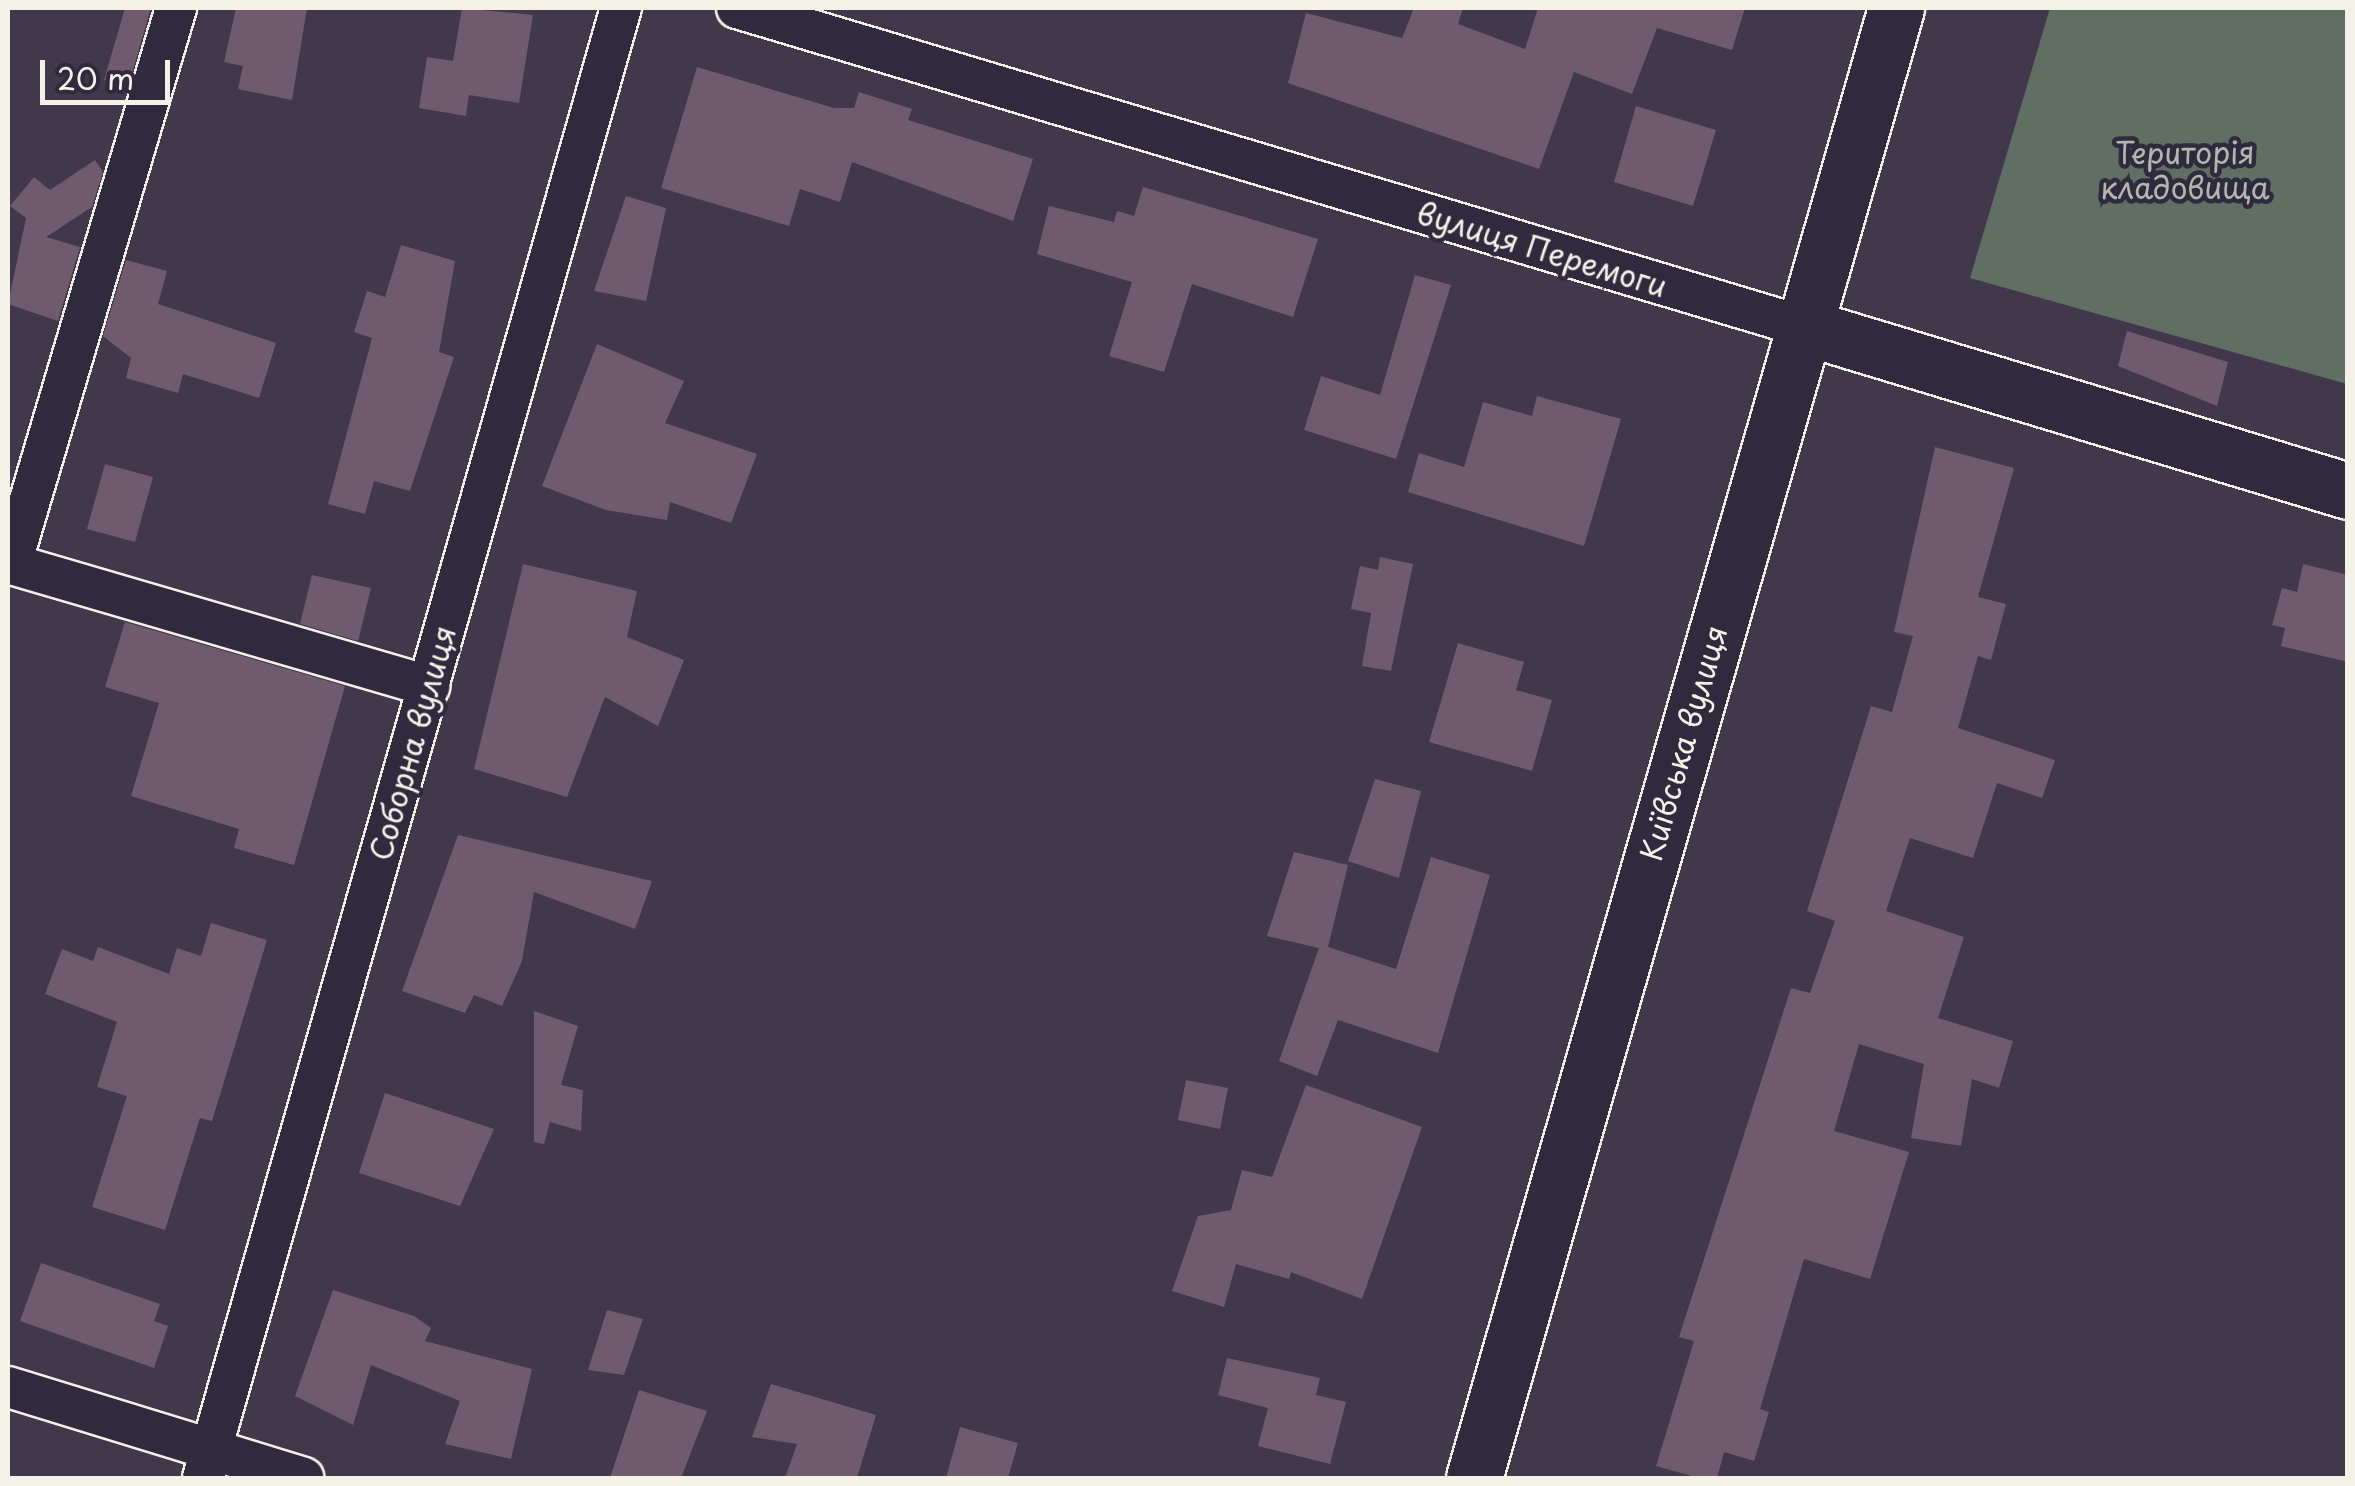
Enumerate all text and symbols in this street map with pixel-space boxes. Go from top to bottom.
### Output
scale bar [45,40,175,102]
text: 20 m [57,55,134,100]
park label: Територія кладовища [2100,134,2270,204]
street label: вулиця Перемоги [1413,194,1671,304]
street label: Київська вулиця [1632,621,1734,865]
street label: Соборна вулиця [361,622,463,864]

